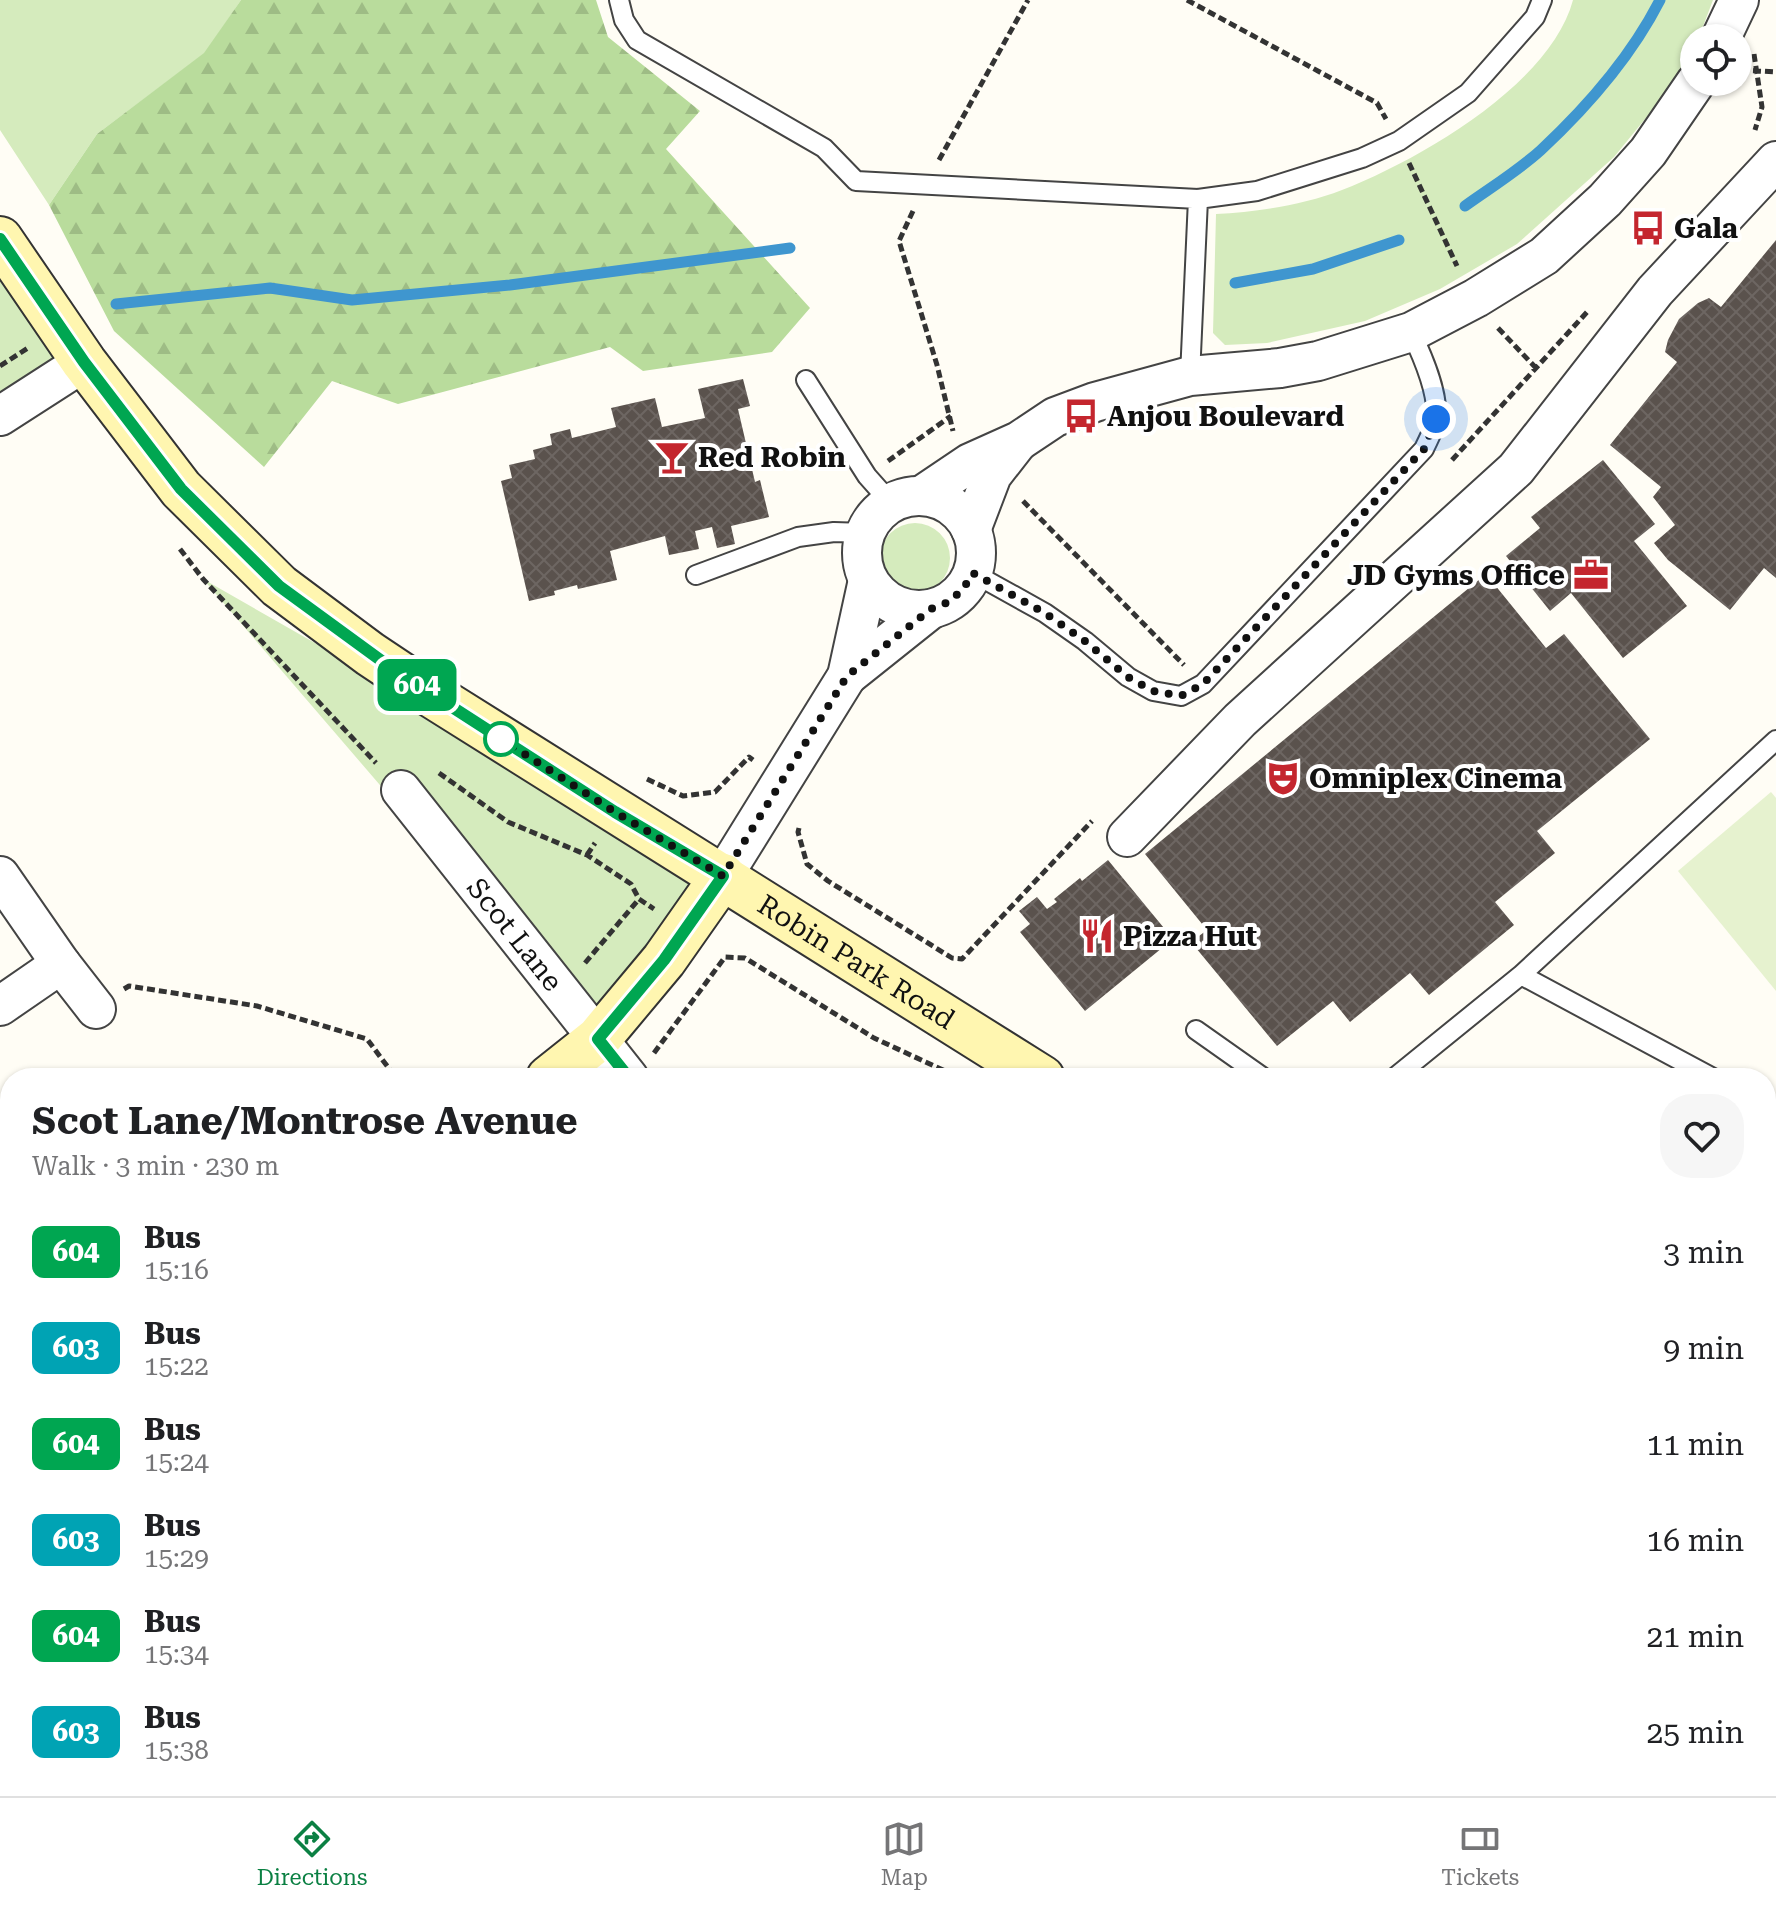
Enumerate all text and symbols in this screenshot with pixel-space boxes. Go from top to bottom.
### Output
map controls [1680,24,1752,96]
button: locate [1680,24,1752,96]
bus stop icon: Gala [1629,209,1667,247]
place label: Gala [1674,212,1739,245]
bus stop icon: Anjou Boulevard [1062,397,1100,435]
your location [1416,399,1456,439]
place label: Anjou Boulevard [1107,400,1344,433]
bar icon: Red Robin [653,438,691,476]
place label: Red Robin [698,441,846,474]
office icon: JD Gyms Office [1572,556,1610,594]
place label: JD Gyms Office [1347,559,1565,592]
line badge: 604 [371,659,463,711]
text: 604 [393,668,441,701]
unlabelled marker [484,722,518,756]
theatre icon: Omniplex Cinema [1264,759,1302,797]
place label: Omniplex Cinema [1309,762,1563,795]
street label: Scot Lane [460,872,570,998]
street label: Robin Park Road [752,888,961,1036]
restaurant icon: Pizza Hut [1078,917,1116,955]
place label: Pizza Hut [1123,920,1257,953]
button: heart [1660,1094,1744,1178]
text: Scot Lane/Montrose Avenue [32,1099,578,1143]
text: Walk · 3 min · 230 m [32,1151,279,1181]
text: Bus [144,1220,201,1255]
text: 604 [52,1235,100,1268]
text: 3 min [1663,1235,1744,1270]
text: 15:16 [144,1255,209,1285]
text: Bus [144,1316,201,1351]
text: 603 [52,1331,100,1364]
text: 9 min [1663,1331,1744,1366]
text: 15:22 [144,1351,209,1381]
text: Bus [144,1412,201,1447]
text: 604 [52,1427,100,1460]
text: 11 min [1647,1427,1744,1462]
text: 15:24 [144,1447,209,1477]
text: Bus [144,1508,201,1543]
text: 603 [52,1523,100,1556]
text: 16 min [1647,1523,1744,1558]
text: 15:29 [144,1543,209,1573]
text: Bus [144,1604,201,1639]
text: 604 [52,1619,100,1652]
text: 21 min [1647,1619,1744,1654]
text: 15:34 [144,1639,209,1669]
text: Bus [144,1700,201,1735]
text: 603 [52,1715,100,1748]
text: 25 min [1647,1715,1744,1750]
text: 15:38 [144,1735,209,1765]
tab: Directions [257,1817,367,1890]
tab: Map [881,1817,928,1890]
tab: Tickets [1441,1817,1519,1890]

